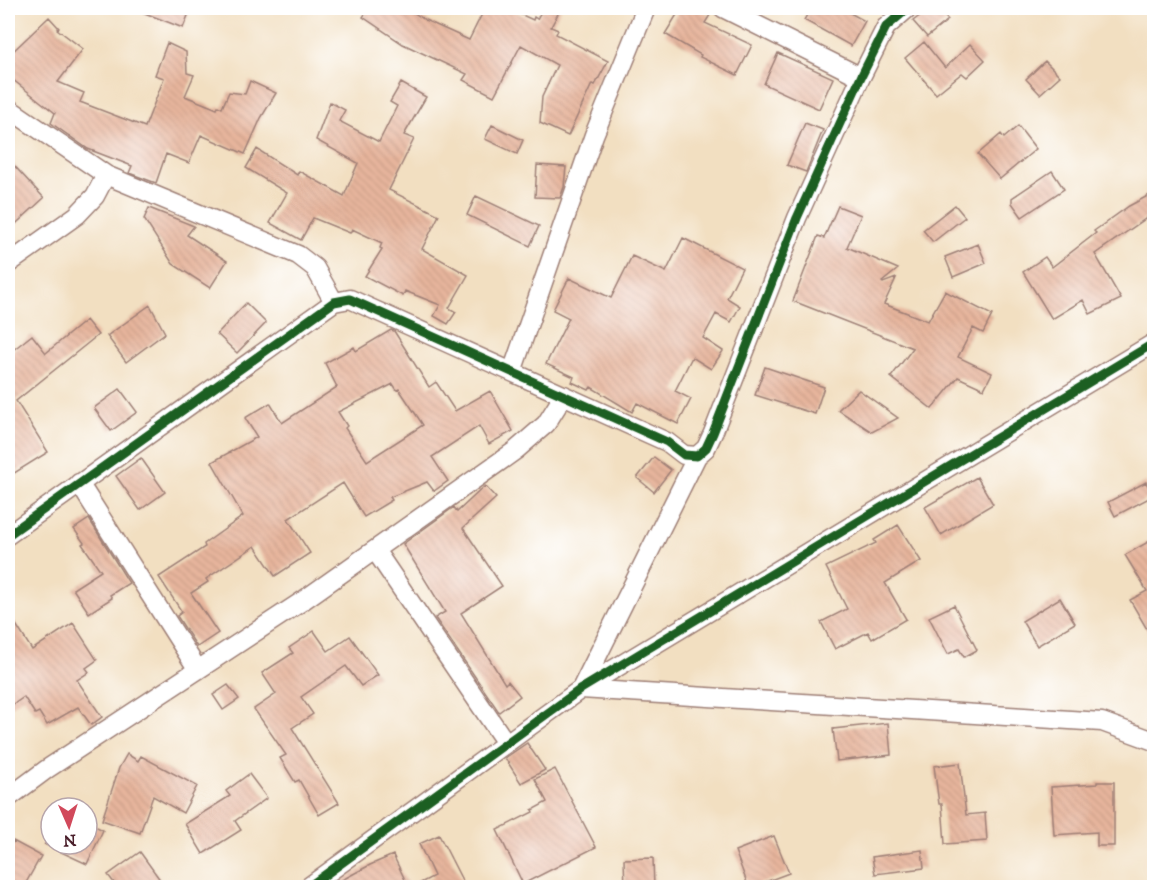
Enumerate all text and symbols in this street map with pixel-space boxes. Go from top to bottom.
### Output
north arrow [39,796,99,856]
text: N [63,830,77,850]

